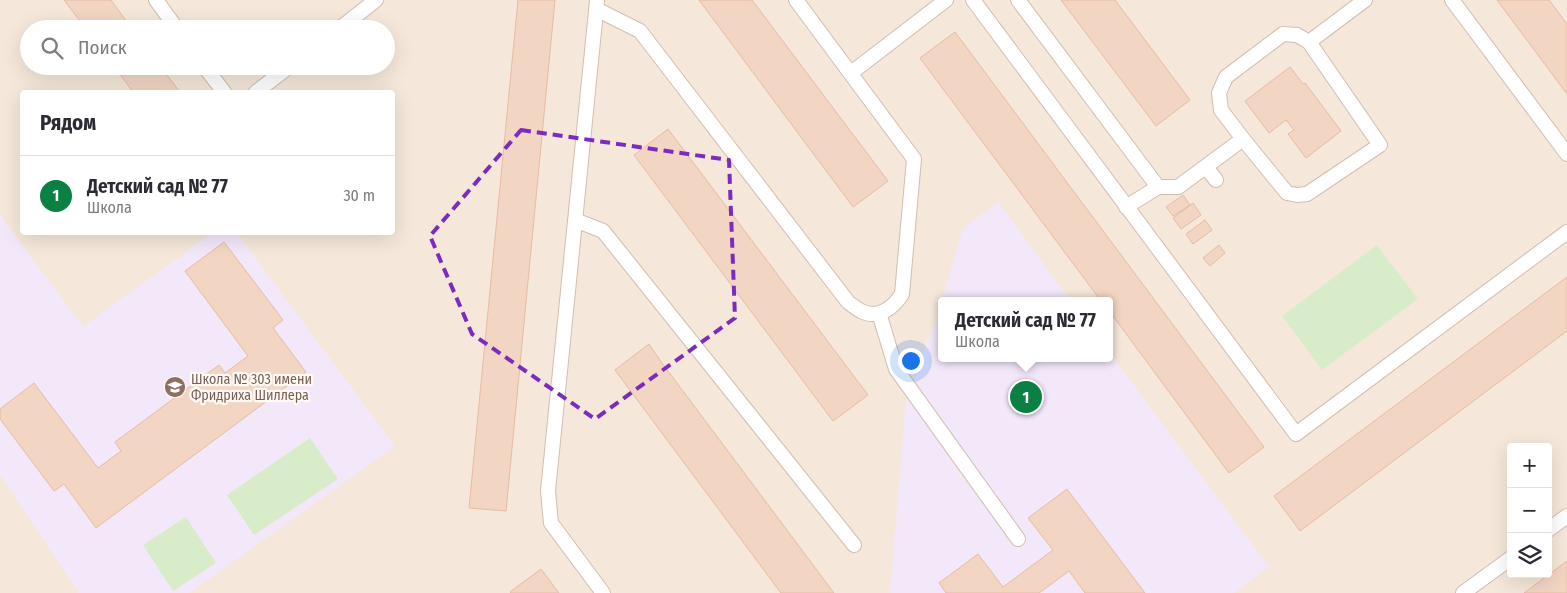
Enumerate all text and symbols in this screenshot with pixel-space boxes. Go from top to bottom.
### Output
search box [20,20,395,75]
icon: search [38,34,66,62]
text: Поиск [78,36,127,59]
text: Рядом [40,110,96,136]
text: Детский сад № 77 [87,175,228,198]
text: 1 [53,186,59,205]
text: 30 m [343,186,375,205]
text: Школа [87,198,132,217]
popup [938,297,1113,362]
text: Детский сад № 77 [955,309,1096,332]
text: Школа [955,332,1000,351]
your location [898,348,924,374]
place label: Школа № 303 имени Фридриха Шиллера [191,371,312,404]
school or university icon: Школа № 303 имени Фридриха Шиллера [163,375,187,399]
pin: 1 [1010,378,1042,416]
map controls [1507,443,1552,578]
button: + [1507,443,1552,488]
button: − [1507,488,1552,533]
button: layers [1507,533,1552,578]

